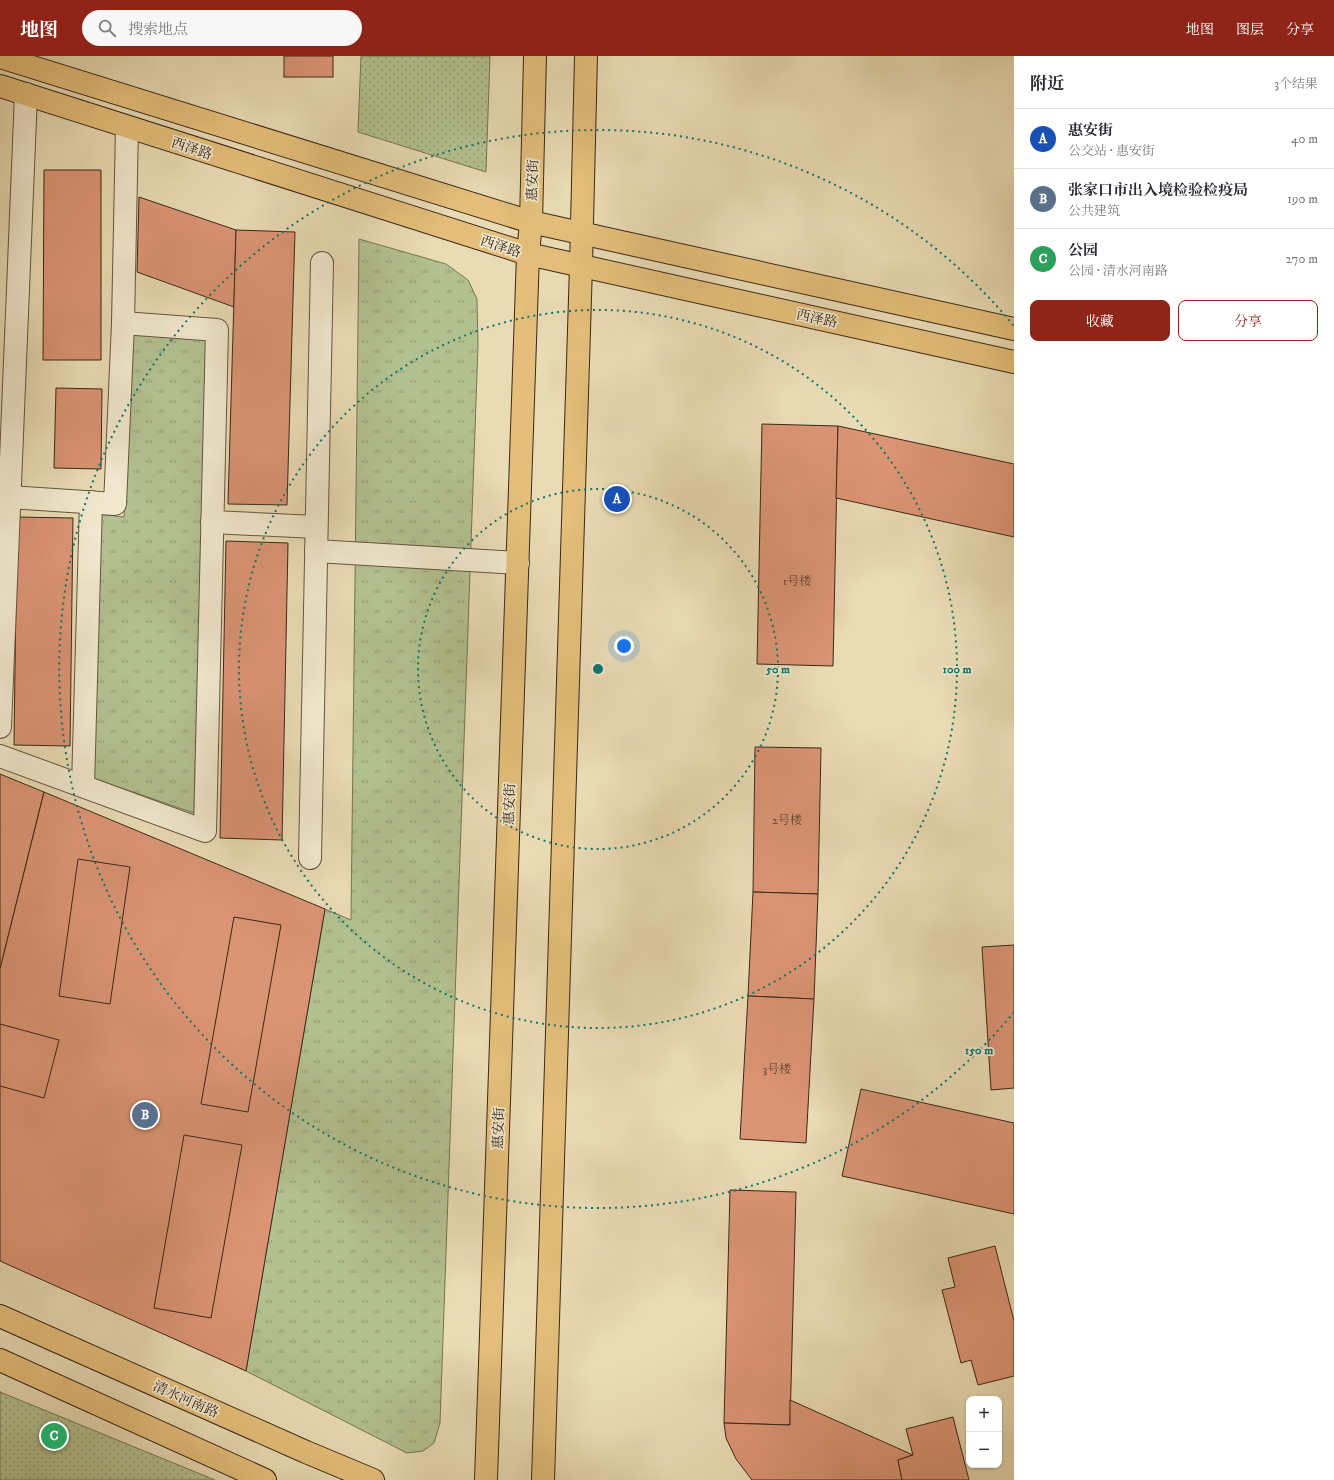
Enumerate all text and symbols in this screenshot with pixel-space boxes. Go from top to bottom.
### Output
search box [82,10,362,46]
icon: search [96,17,118,39]
text: 地图 [20,19,58,42]
text: 搜索地点 [128,20,188,39]
text: 地图 [1186,21,1214,39]
text: 图层 [1236,21,1264,39]
text: 分享 [1286,21,1314,39]
text: 附近 [1030,73,1064,95]
text: 3个结果 [1274,76,1318,92]
text: 惠安街 [1068,121,1113,140]
text: A [1039,131,1047,147]
text: 40 m [1291,131,1318,147]
street label: 西泽路 [169,134,214,164]
text: 公交站 · 惠安街 [1068,143,1155,159]
street label: 惠安街 [523,159,543,201]
text: 张家口市出入境检验检疫局 [1068,181,1248,200]
text: B [1039,191,1047,207]
text: 190 m [1287,191,1318,207]
text: 公共建筑 [1068,203,1120,219]
street label: 西泽路 [478,232,523,262]
text: 公园 [1068,241,1098,260]
text: C [1039,251,1047,267]
text: 270 m [1286,251,1318,267]
text: 公园 · 清水河南路 [1068,263,1168,279]
button: 收藏 [1030,300,1170,341]
button: 分享 [1178,300,1318,341]
street label: 西泽路 [794,306,839,332]
pin: A [604,484,630,514]
house number: 1号楼 [783,574,811,589]
your location [614,636,634,656]
centre of rings [591,662,605,676]
text: 50 m [765,662,790,677]
text: 100 m [943,662,971,677]
street label: 惠安街 [500,783,520,825]
house number: 2号楼 [772,813,802,828]
text: 150 m [965,1043,993,1058]
house number: 3号楼 [763,1062,791,1077]
pin: B [132,1100,158,1130]
street label: 惠安街 [489,1107,509,1149]
street label: 清水河南路 [150,1377,221,1422]
map controls [966,1396,1002,1468]
button: + [966,1396,1002,1432]
pin: C [41,1421,67,1451]
button: − [966,1432,1002,1468]

